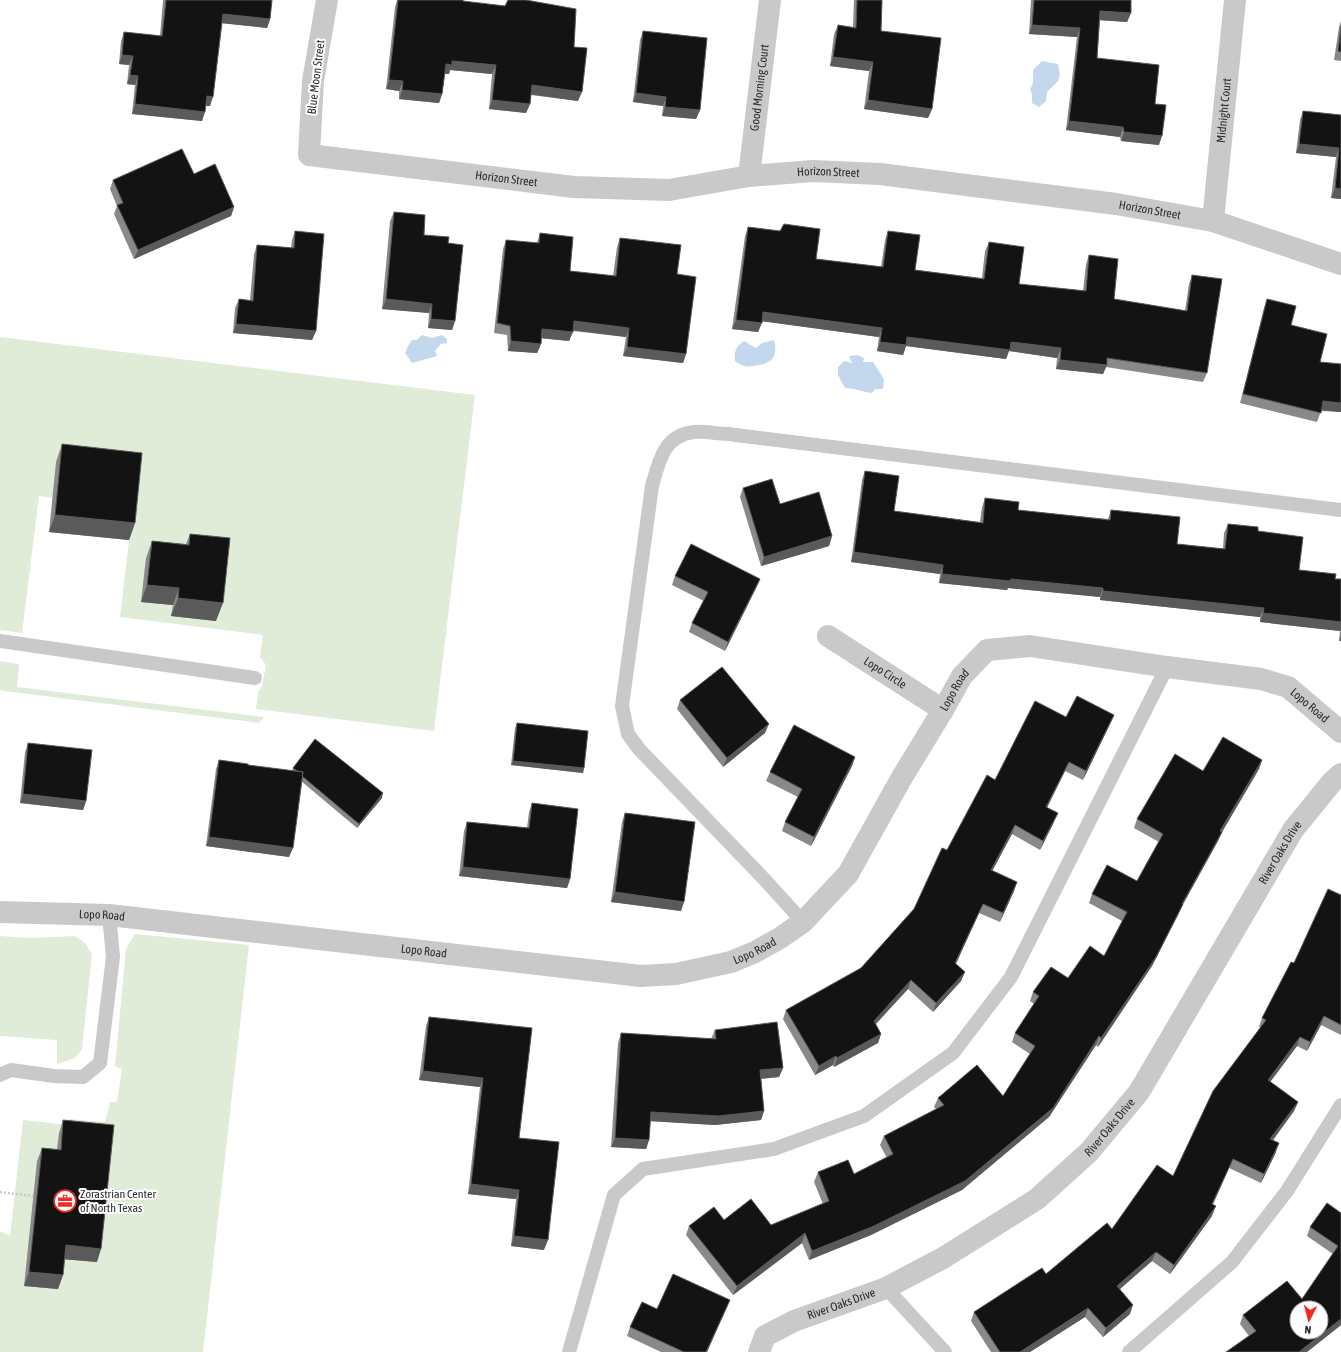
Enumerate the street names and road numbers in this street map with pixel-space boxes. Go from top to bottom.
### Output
street label: Blue Moon Street [304,38,328,115]
street label: Good Morning Court [747,43,772,132]
street label: Midnight Court [1214,77,1234,144]
street label: Horizon Street [796,164,860,180]
street label: Horizon Street [474,168,539,190]
street label: Horizon Street [1118,198,1182,222]
street label: Lopo Circle [861,654,909,692]
street label: Lopo Road [937,666,972,713]
street label: Lopo Road [1287,685,1332,726]
street label: River Oaks Drive [1256,818,1305,887]
street label: Lopo Road [79,907,126,924]
street label: Lopo Road [731,935,779,967]
street label: Lopo Road [400,942,448,961]
street label: River Oaks Drive [1082,1095,1138,1160]
street label: River Oaks Drive [805,1285,877,1323]

